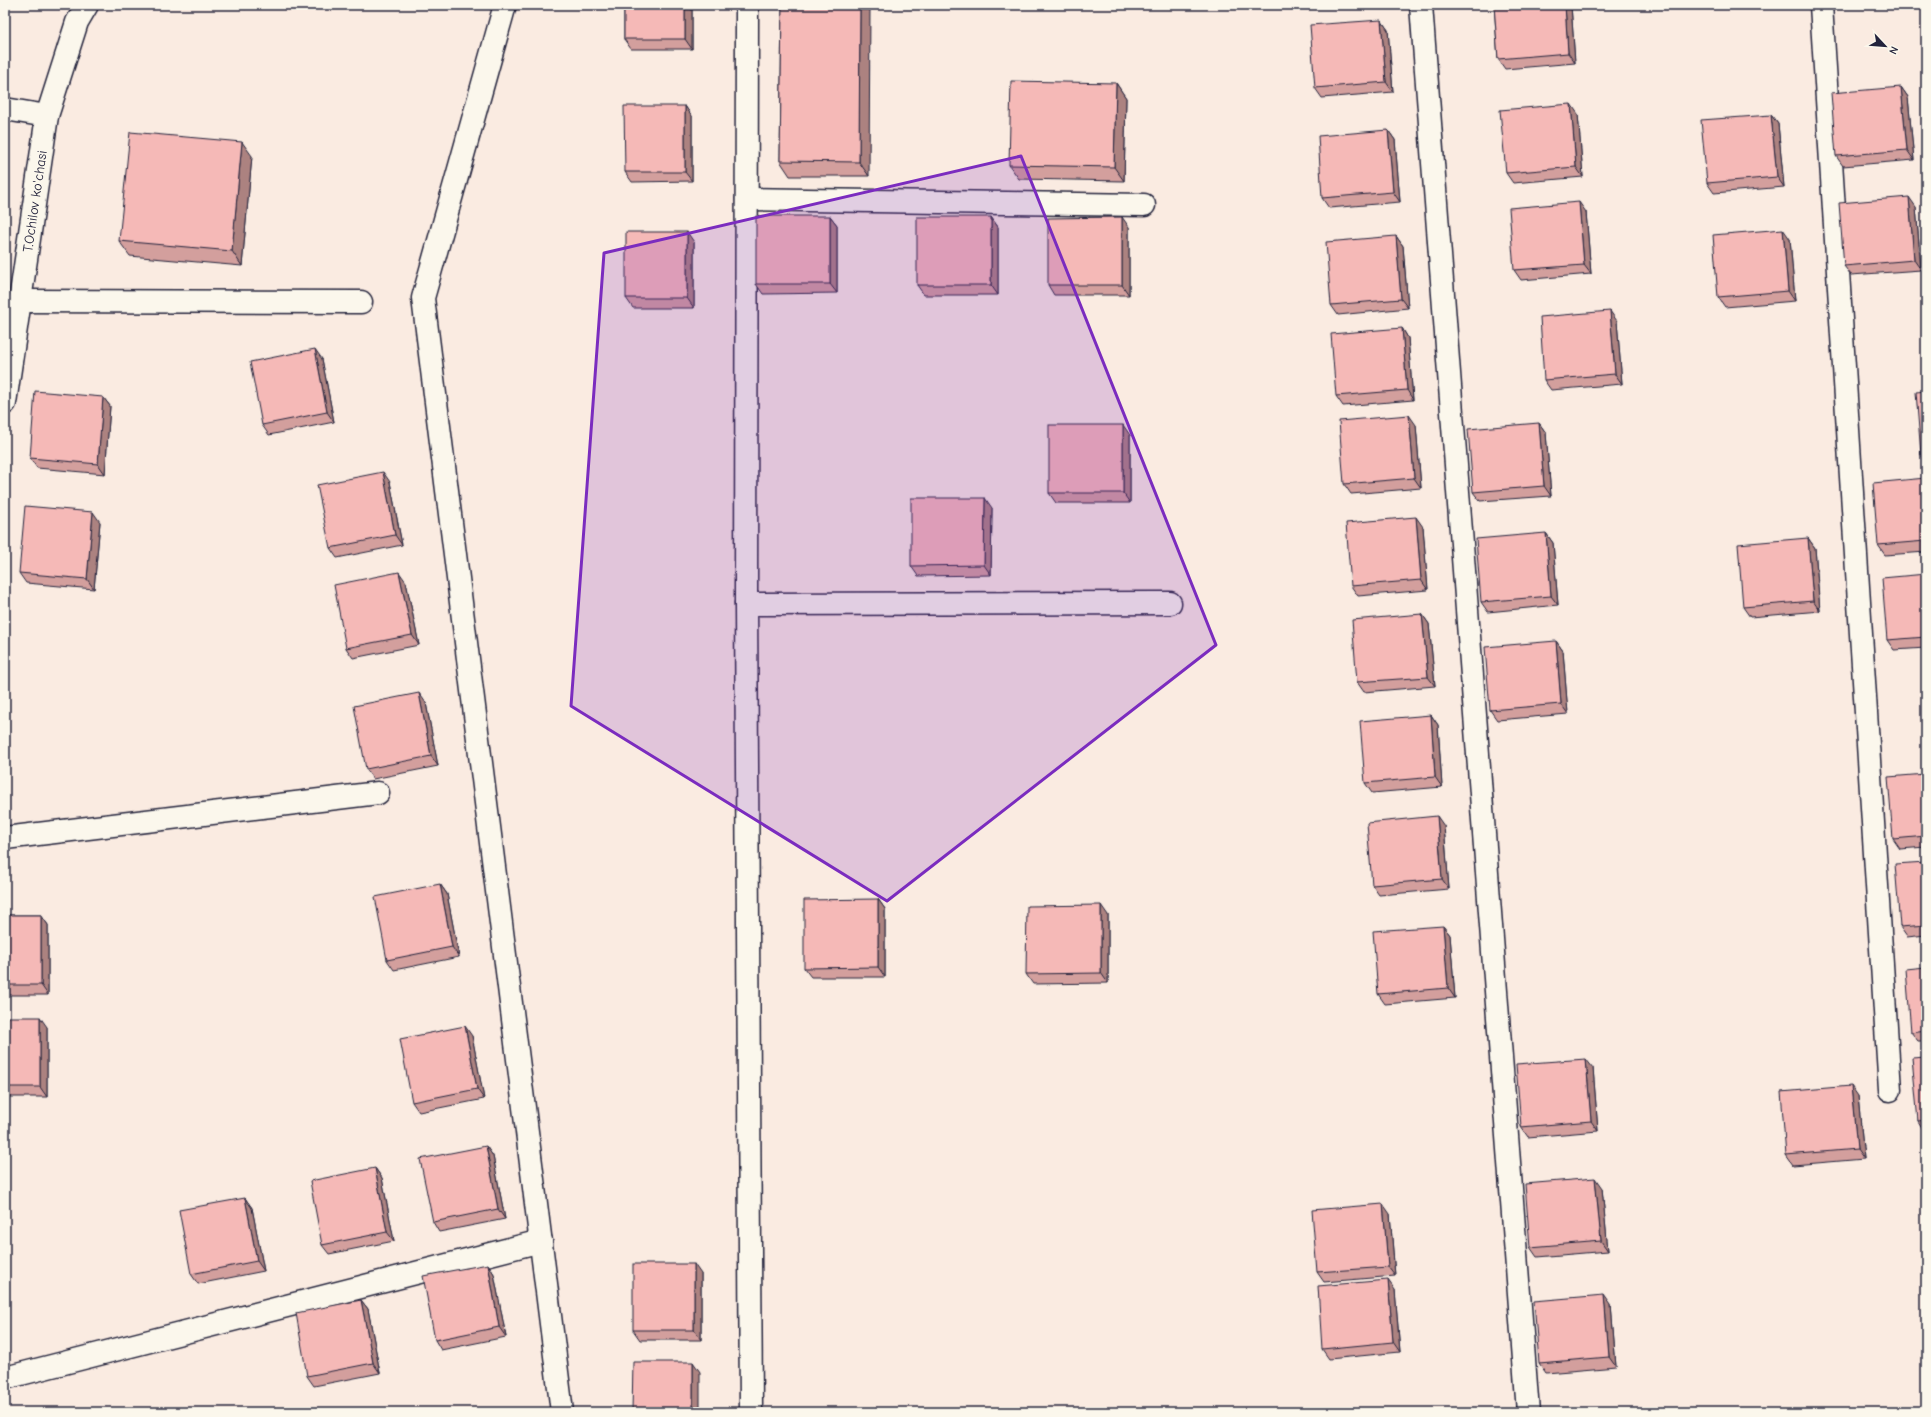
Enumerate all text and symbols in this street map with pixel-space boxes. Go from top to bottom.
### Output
north arrow [1865,26,1905,66]
text: N [1886,44,1901,56]
street label: T.Ochilov ko'chasi [19,149,51,253]

